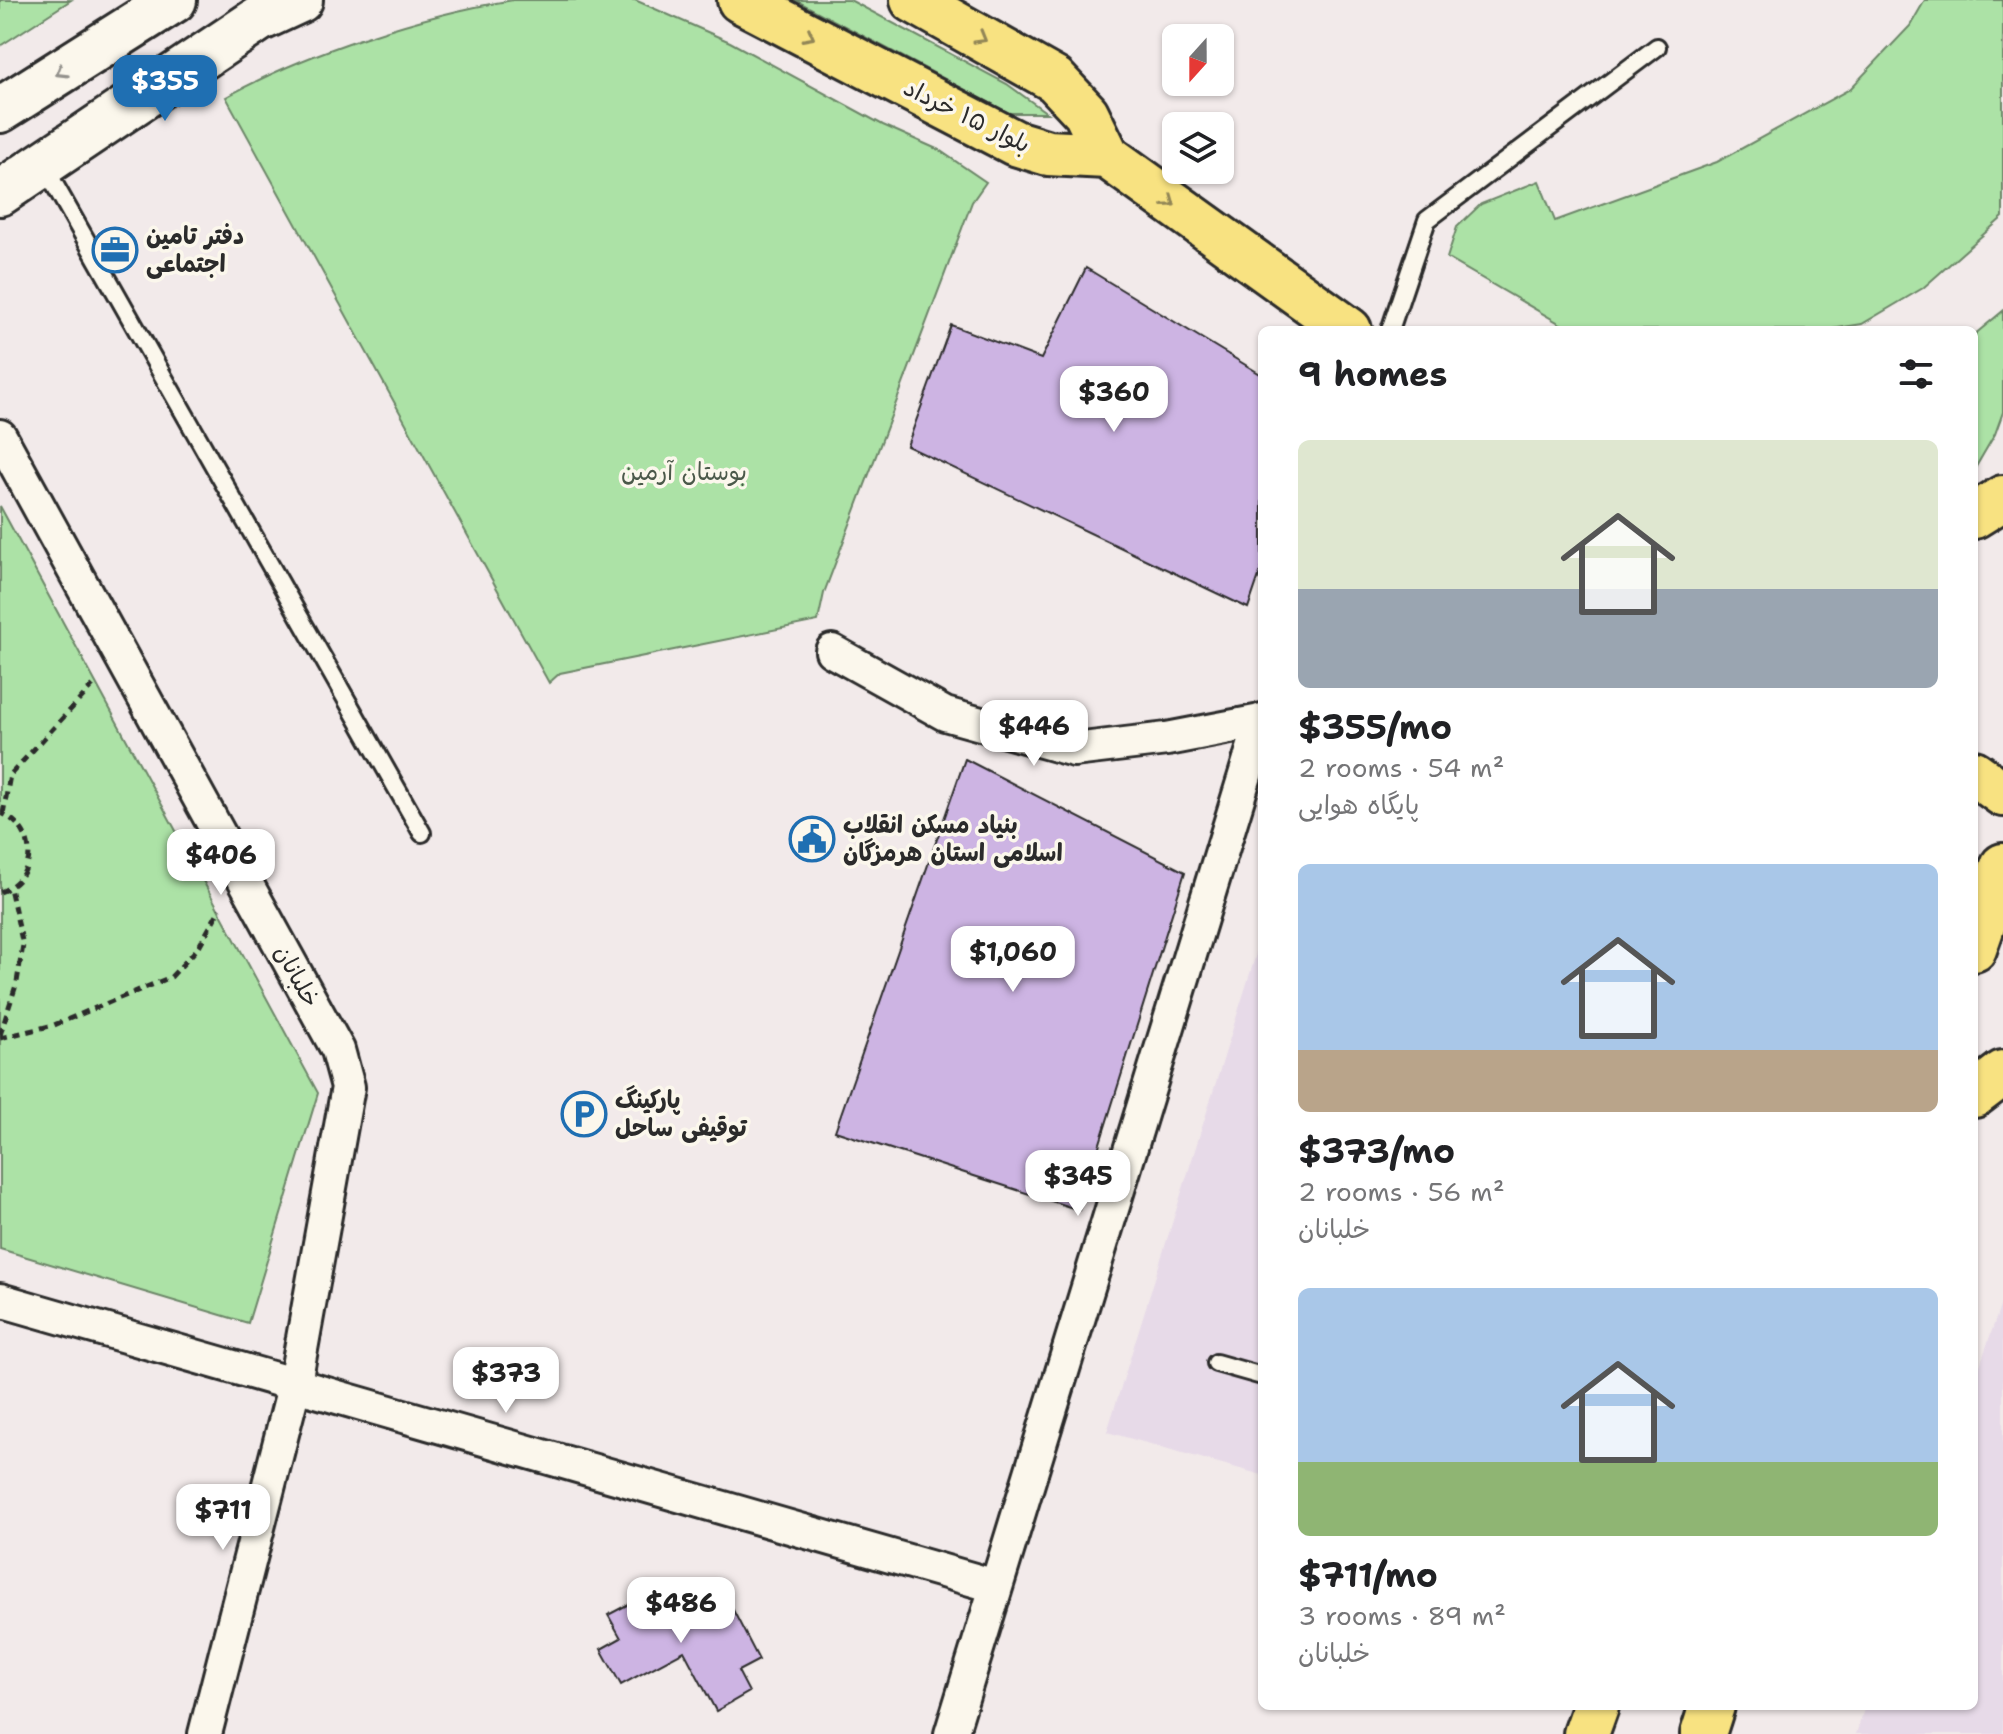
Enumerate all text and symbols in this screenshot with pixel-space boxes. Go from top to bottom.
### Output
north arrow [1162,24,1234,96]
map controls [1162,24,1234,184]
one-way arrow [801,27,816,42]
one-way arrow [973,29,988,44]
pin: $355 [118,55,212,123]
one-way arrow [55,62,69,77]
text: $355 [131,63,199,98]
street label: بلوار ۱۵ خرداد [898,72,1036,160]
button: layers [1162,112,1234,184]
one-way arrow [1162,192,1176,207]
place label: دفتر تامین اجتماعی [146,220,244,280]
office icon: دفتر تامین اجتماعی [91,226,139,274]
text: 9 homes [1298,351,1447,397]
icon: filters [1894,352,1938,396]
pin: $360 [1067,366,1161,434]
text: $360 [1078,374,1150,409]
park label: بوستان آرمین [621,456,747,488]
icon: home [1546,492,1690,636]
pin: $446 [987,700,1081,768]
text: $355/mo [1298,704,1452,750]
text: $446 [998,708,1070,743]
text: 2 rooms · 54 m² [1298,750,1504,785]
text: پایگاه هوایی [1298,787,1419,822]
place label: بنیاد مسکن انقلاب اسلامی استان هرمزگان [843,809,1063,869]
public building icon: بنیاد مسکن انقلاب اسلامی استان هرمزگان [788,815,836,863]
pin: $406 [174,829,268,897]
text: $406 [185,837,257,872]
icon: home [1546,916,1690,1060]
pin: $1,060 [948,926,1078,994]
text: $1,060 [969,934,1057,969]
street label: خلبانان [267,939,327,1013]
place label: پارکینگ توقیفی ساحل [615,1084,748,1144]
parking icon: پارکینگ توقیفی ساحل [560,1090,608,1138]
text: $373/mo [1298,1128,1455,1174]
pin: $345 [1031,1150,1125,1218]
text: $345 [1043,1158,1113,1193]
text: 2 rooms · 56 m² [1298,1174,1505,1209]
text: خلبانان [1298,1211,1370,1246]
icon: home [1546,1340,1690,1484]
pin: $373 [459,1347,553,1415]
text: $373 [471,1355,541,1390]
pin: $711 [176,1484,270,1552]
text: $711 [194,1492,252,1527]
text: $711/mo [1298,1552,1438,1598]
pin: $486 [634,1577,728,1645]
text: $486 [645,1585,717,1620]
text: 3 rooms · 89 m² [1298,1598,1506,1633]
text: خلبانان [1298,1635,1370,1670]

